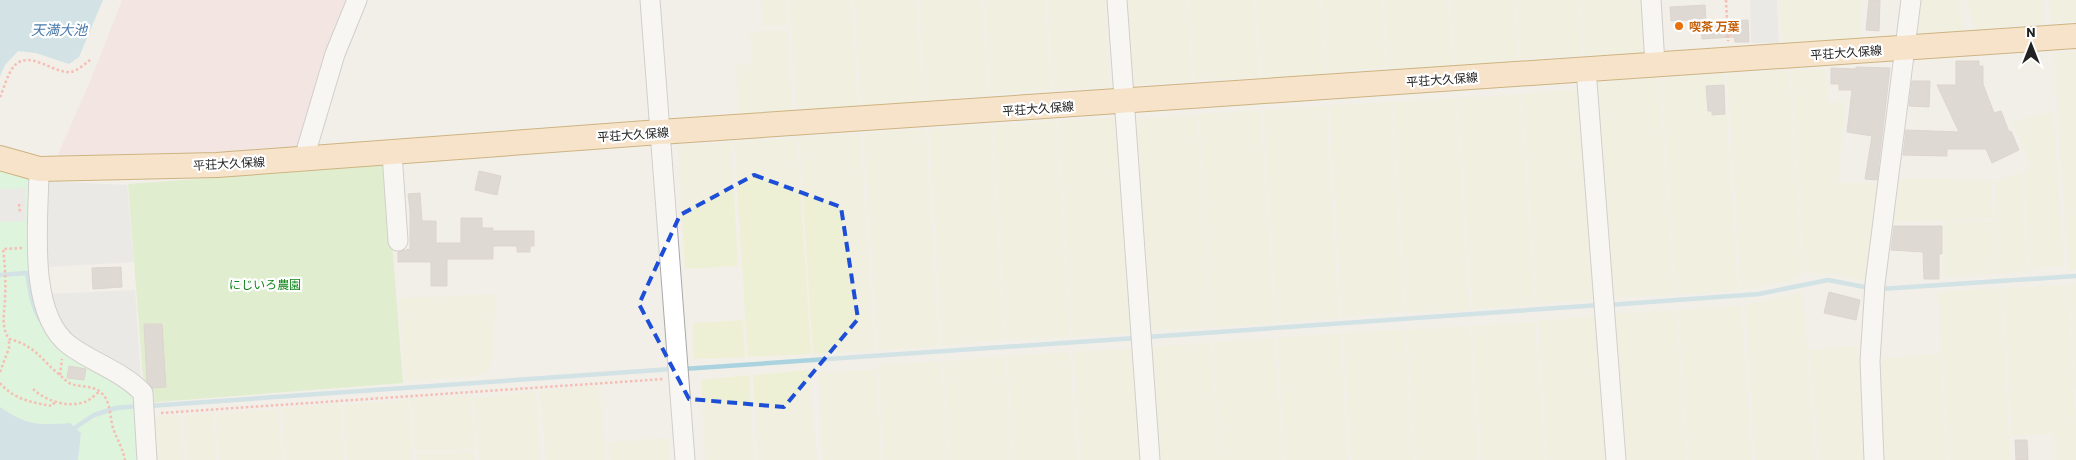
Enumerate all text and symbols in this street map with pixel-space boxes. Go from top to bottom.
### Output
place label: 喫茶 万葉 [1689,19,1739,33]
marker: 喫茶 万葉 [1673,20,1685,32]
north arrow [2006,20,2056,70]
water label: 天満大池 [31,21,89,38]
text: N [2026,23,2036,40]
street label: 平荘大久保線 [1810,43,1882,61]
street label: 平荘大久保線 [1406,70,1478,88]
street label: 平荘大久保線 [1002,99,1074,117]
street label: 平荘大久保線 [597,125,669,143]
street label: 平荘大久保線 [193,154,265,172]
park label: にじいろ農園 [229,277,301,291]

